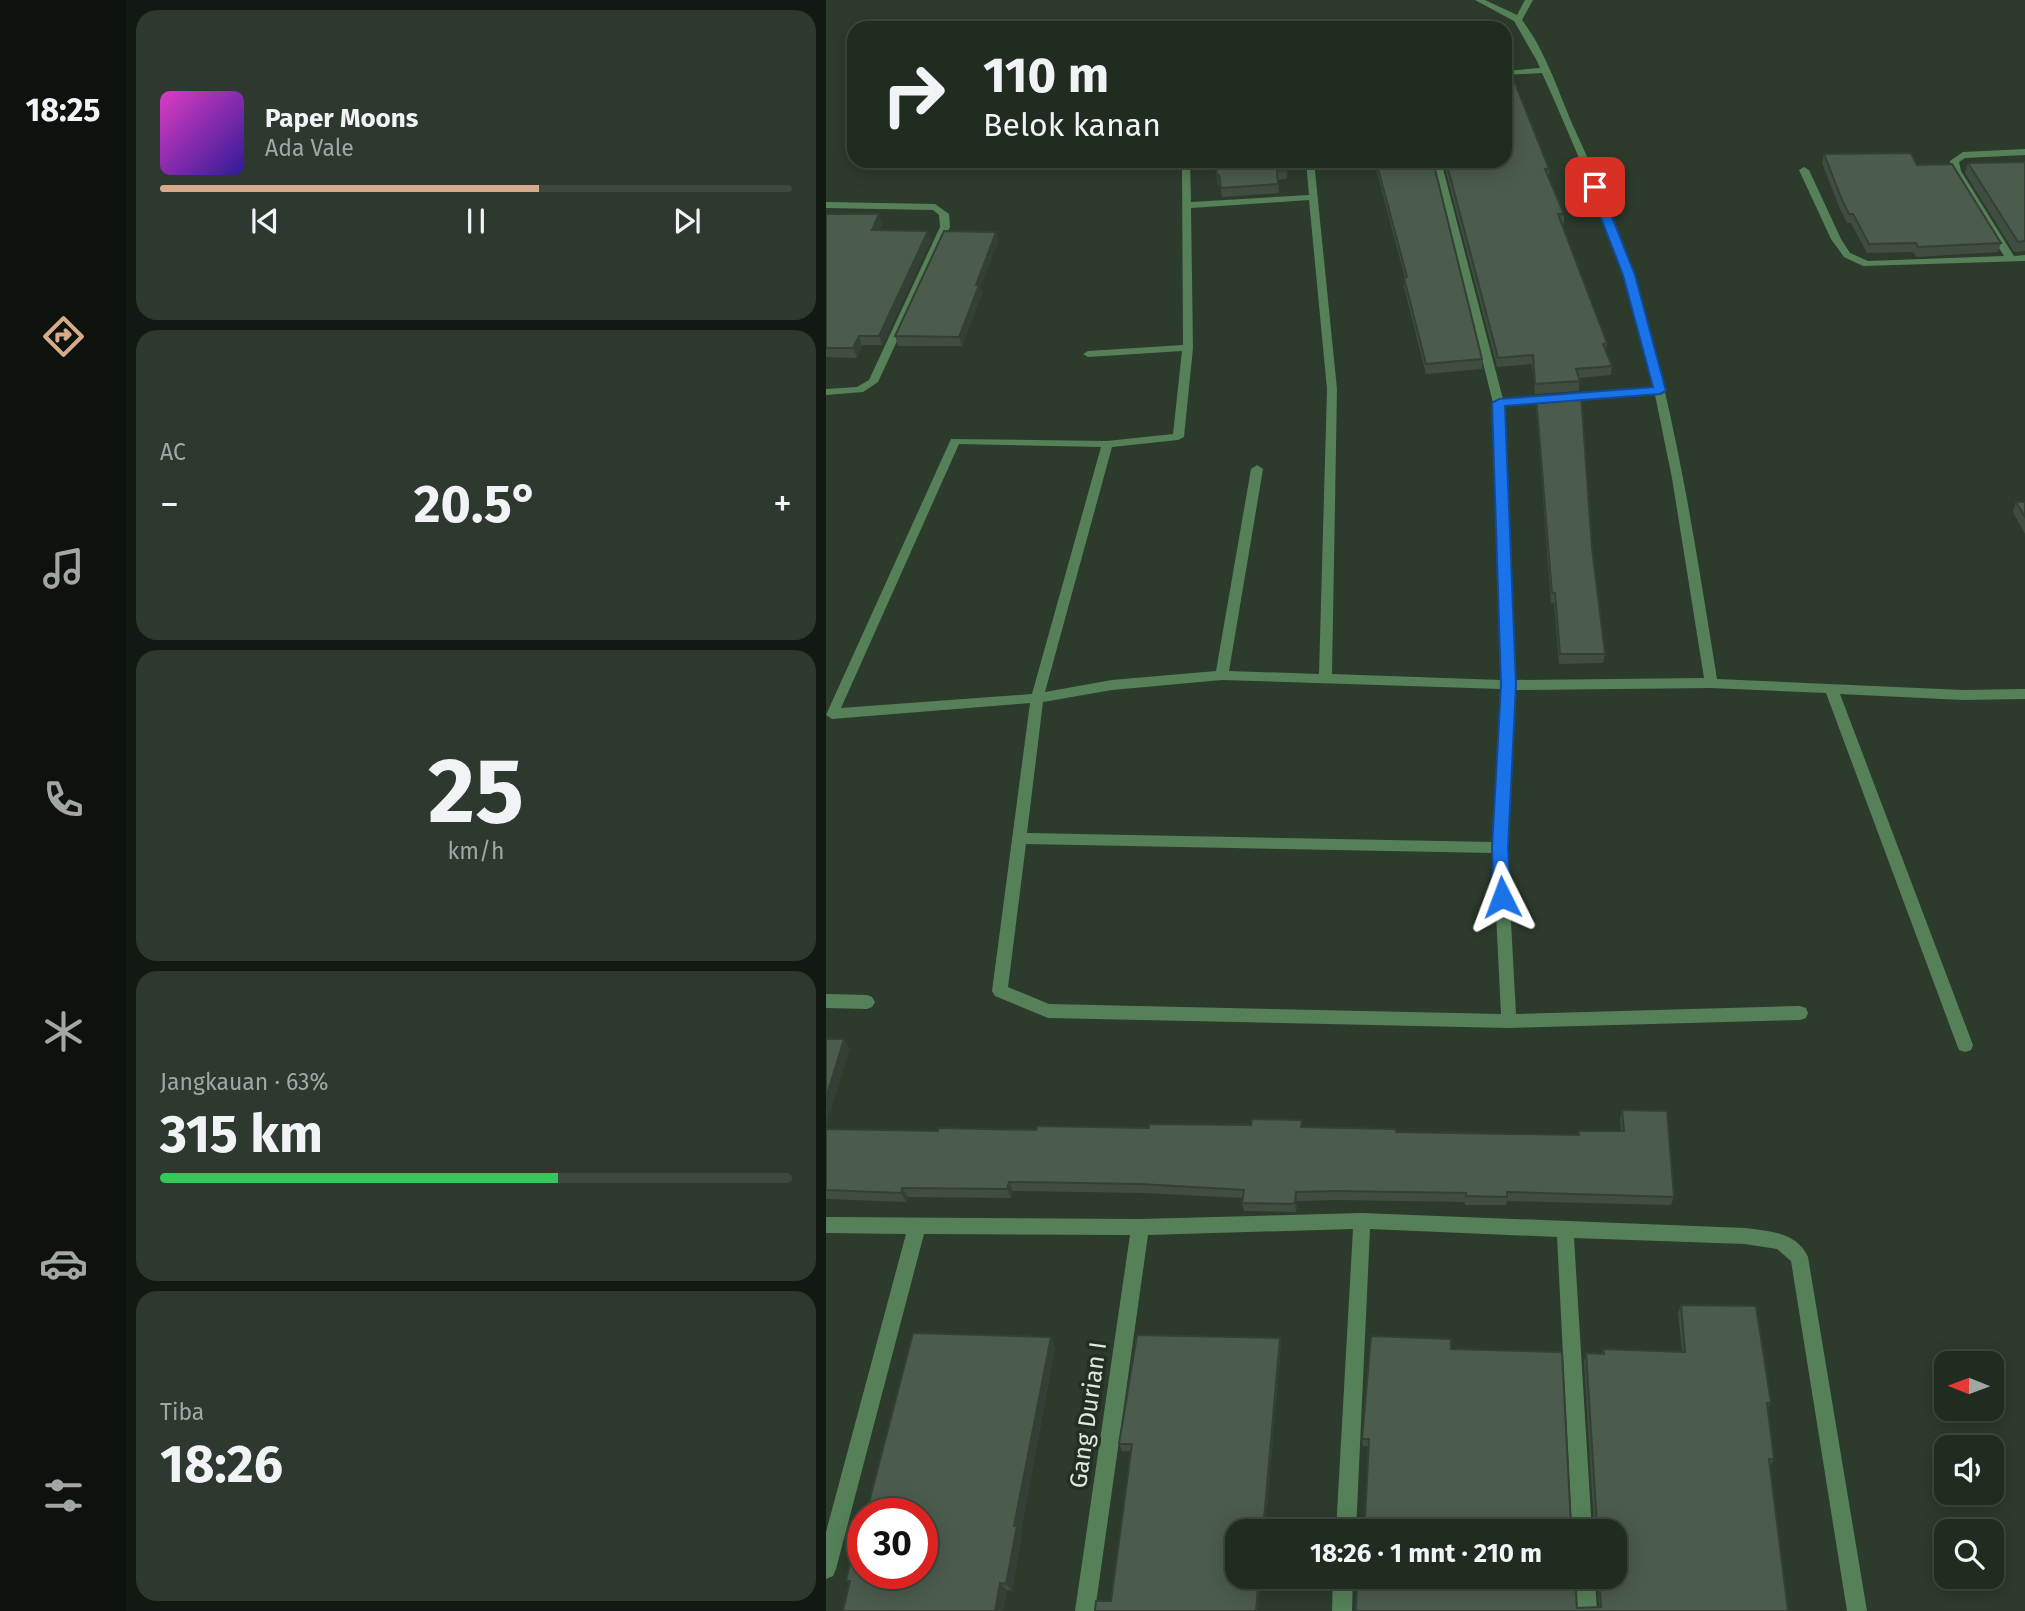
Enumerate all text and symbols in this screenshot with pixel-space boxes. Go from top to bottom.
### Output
text: 110 m [983,46,1109,105]
icon: right [868,49,959,140]
text: 18:25 [26,91,100,129]
text: Paper Moons [265,103,418,134]
text: Belok kanan [983,106,1161,144]
text: Ada Vale [265,134,354,162]
pin [1565,157,1625,217]
icon: arrive [1576,168,1614,206]
icon: previous [246,202,284,240]
icon: pause [457,202,495,240]
icon: next [668,202,706,240]
icon: directions [39,312,88,361]
text: AC [160,438,186,466]
text: 20.5° [414,473,538,536]
text: − [160,481,179,527]
text: + [773,481,792,527]
icon: music [39,544,88,593]
text: 25 [428,737,524,846]
icon: phone [39,775,88,824]
text: km/h [448,837,504,865]
position arrow [1465,860,1539,934]
icon: climate [39,1007,88,1056]
text: Jangkauan · 63% [160,1068,329,1096]
text: 315 km [160,1103,323,1166]
icon: car [39,1239,88,1288]
street label: Gang Durian I [1064,1340,1112,1490]
north arrow [1934,1351,2004,1421]
map controls [1934,1351,2004,1589]
text: Tiba [160,1398,204,1426]
text: 18:26 [160,1433,283,1496]
button: sound [1934,1435,2004,1505]
icon: filters [39,1471,88,1520]
speed limit sign: 30 [847,1498,938,1589]
button: search [1934,1519,2004,1589]
text: 18:26 · 1 mnt · 210 m [1310,1538,1542,1569]

